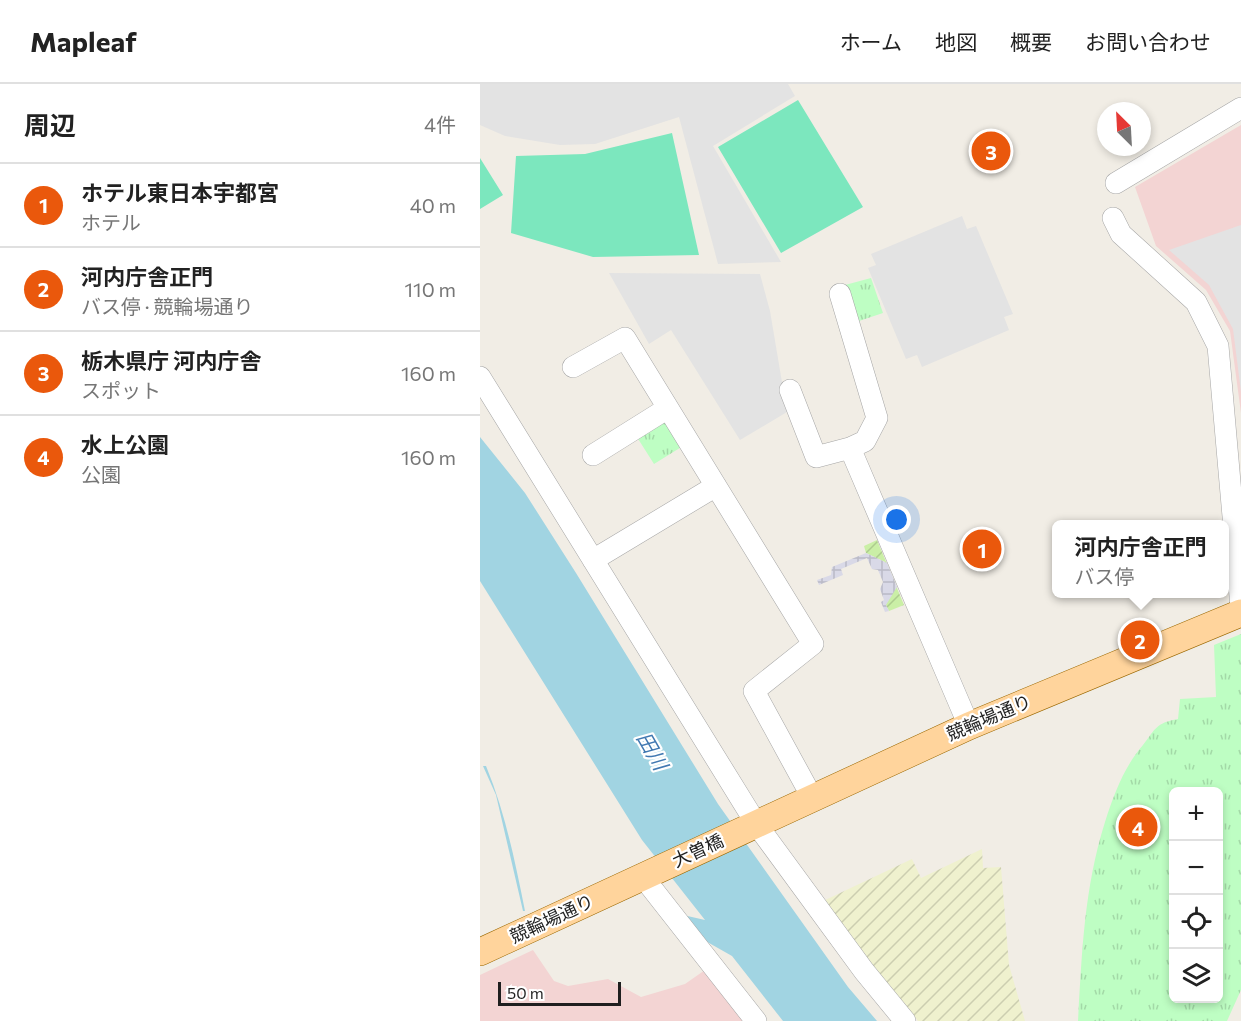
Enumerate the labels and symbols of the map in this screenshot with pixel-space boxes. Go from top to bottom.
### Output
north arrow [1097,102,1151,156]
pin: 3 [972,128,1010,174]
your location [882,505,911,534]
pin: 1 [962,526,1002,572]
pin: 2 [1120,618,1160,662]
street label: 競輪場通り [943,689,1034,745]
water label: 田川 [632,727,674,776]
pin: 4 [1118,804,1158,850]
street label: 大曽橋 [668,829,727,871]
street label: 競輪場通り [506,889,597,947]
scale bar [498,979,621,1006]

